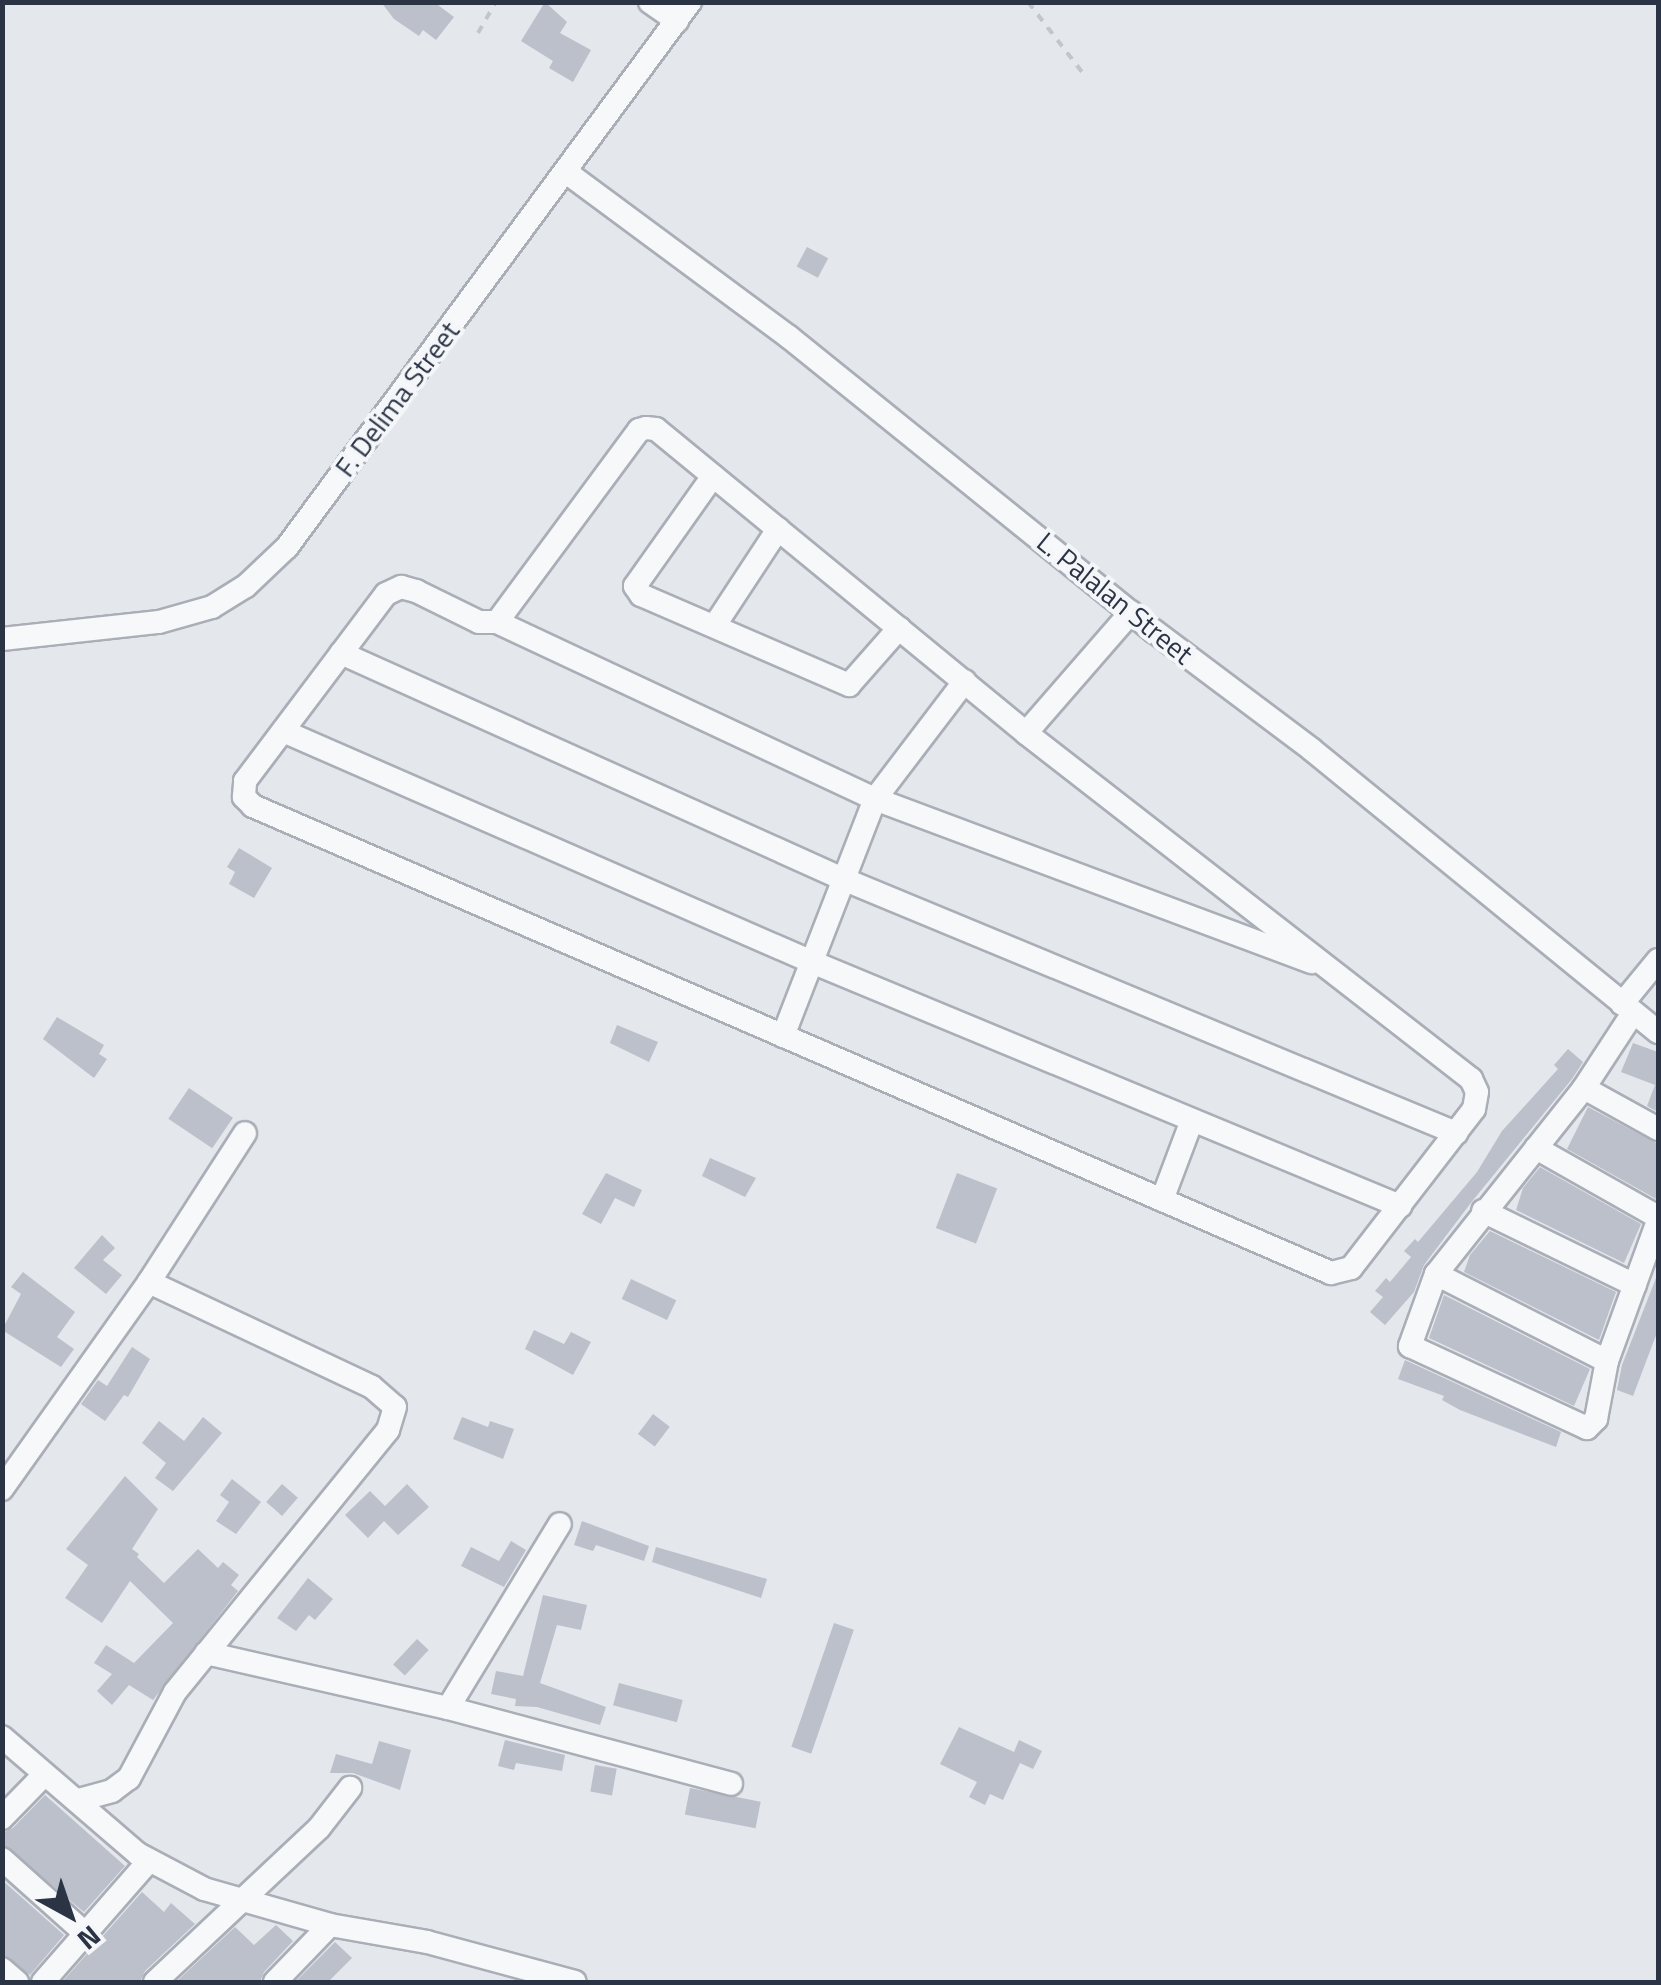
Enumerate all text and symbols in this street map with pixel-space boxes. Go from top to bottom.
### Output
street label: F. Delima Street [328,315,466,483]
street label: L. Palalan Street [1030,525,1200,671]
north arrow [20,1865,120,1965]
text: N [68,1916,111,1961]

